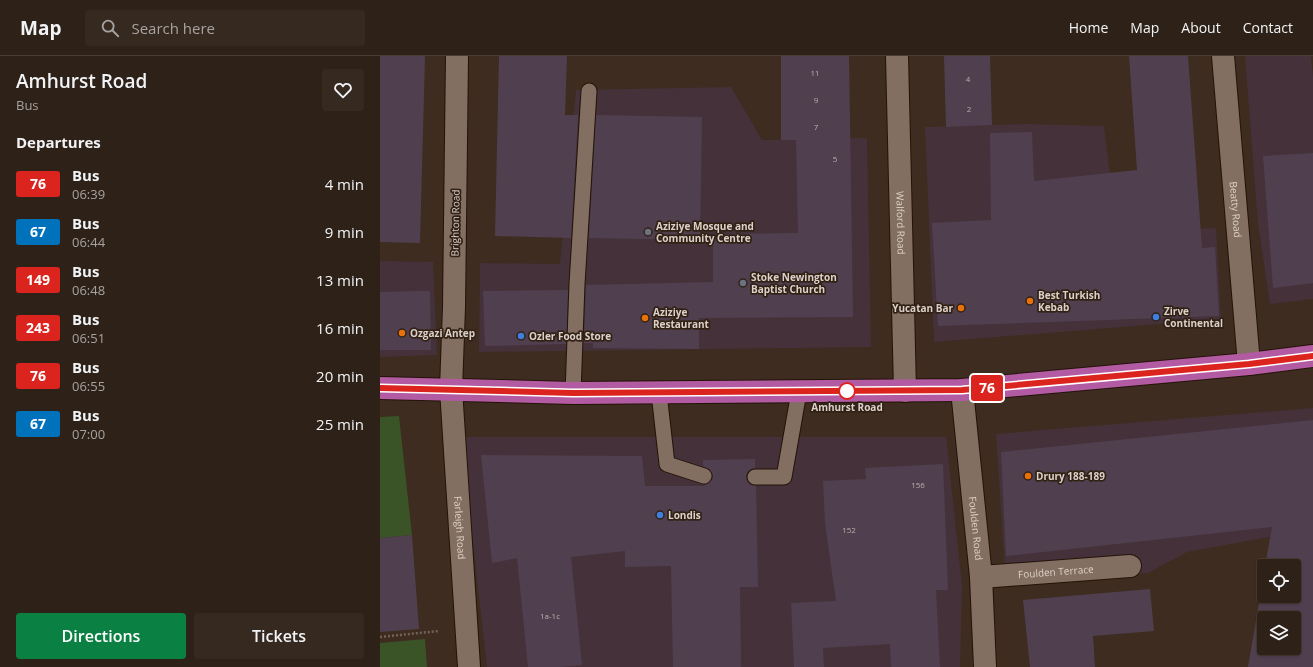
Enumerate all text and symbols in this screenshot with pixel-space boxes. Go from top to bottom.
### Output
search box [85,10,365,46]
text: Map [20,15,61,41]
icon: search [99,17,121,39]
text: Search here [131,18,215,38]
text: Home [1069,18,1108,37]
text: Map [1130,18,1159,37]
text: About [1181,18,1221,37]
text: Contact [1243,18,1293,37]
house number: 11 [810,67,820,78]
text: Amhurst Road [16,68,147,94]
button: heart [322,69,364,111]
house number: 4 [966,73,971,84]
house number: 9 [814,94,819,105]
text: Bus [16,96,39,114]
house number: 2 [967,103,972,114]
house number: 7 [814,121,819,132]
text: Departures [16,132,101,152]
house number: 5 [833,153,838,164]
text: Bus [72,165,99,185]
text: 76 [30,174,46,193]
text: 4 min [325,174,364,194]
street label: Beatty Road [1227,181,1245,238]
text: 06:39 [72,185,105,203]
street label: Brighton Road [447,189,463,257]
street label: Walford Road [893,191,909,255]
text: Bus [72,213,99,233]
place label: Aziziye Mosque and Community Centre [656,219,754,245]
text: 67 [30,222,46,241]
text: 9 min [325,222,364,242]
marker: Aziziye Mosque and Community Centre [643,227,653,237]
text: 06:44 [72,233,105,251]
text: Bus [72,261,99,281]
text: 149 [26,270,50,289]
text: 13 min [316,270,364,290]
place label: Stoke Newington Baptist Church [751,270,837,296]
marker: Stoke Newington Baptist Church [738,278,748,288]
text: 06:48 [72,281,105,299]
place label: Best Turkish Kebab [1038,288,1100,314]
marker: Best Turkish Kebab [1025,296,1035,306]
place label: Yucatan Bar [892,301,953,315]
marker: Yucatan Bar [956,303,966,313]
place label: Zirve Continental [1164,304,1223,330]
place label: Aziziye Restaurant [653,305,710,331]
text: Bus [72,309,99,329]
marker: Zirve Continental [1151,312,1161,322]
marker: Aziziye Restaurant [640,313,650,323]
text: 243 [26,318,50,337]
text: 16 min [316,318,364,338]
place label: Ozgazi Antep [410,326,475,340]
marker: Ozgazi Antep [397,328,407,338]
text: 06:51 [72,329,105,347]
place label: Ozler Food Store [529,329,611,343]
marker: Ozler Food Store [516,331,526,341]
text: Bus [72,357,99,377]
text: 76 [30,366,46,385]
text: 20 min [316,366,364,386]
line badge: 76 [969,375,1005,401]
text: 06:55 [72,377,105,395]
text: 76 [979,378,995,397]
marker: Amhurst Road [838,382,856,400]
place label: Amhurst Road [811,400,883,414]
text: Bus [72,405,99,425]
text: 67 [30,414,46,433]
text: 25 min [316,414,364,434]
text: 07:00 [72,425,105,443]
place label: Drury 188-189 [1036,469,1105,483]
marker: Drury 188-189 [1023,471,1033,481]
house number: 156 [911,479,925,490]
street label: Farleigh Road [451,495,469,560]
street label: Foulden Road [966,496,986,561]
place label: Londis [668,508,701,522]
marker: Londis [655,510,665,520]
house number: 152 [842,524,856,535]
map controls [1257,559,1301,655]
button: locate [1257,559,1301,603]
street label: Foulden Terrace [1018,562,1094,581]
house number: 1a-1c [540,610,560,621]
button: layers [1257,611,1301,655]
button: Directions [16,613,186,659]
button: Tickets [194,613,364,659]

